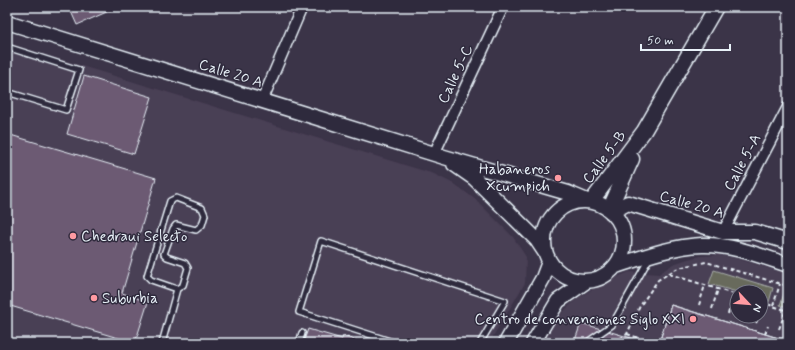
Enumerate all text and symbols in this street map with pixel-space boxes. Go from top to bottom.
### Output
scale bar [641,26,730,52]
text: 50 m [647,33,674,49]
street label: Calle 5-C [434,41,478,107]
street label: Calle 20 A [196,55,265,93]
street label: Calle 5-B [578,127,631,188]
street label: Calle 5-A [720,130,766,194]
place label: Habaneros Xcumpich [479,160,550,197]
marker: Habaneros Xcumpich [553,173,563,183]
street label: Calle 20 A [657,186,726,224]
place label: Chedraui Selecto [81,227,187,247]
marker: Chedraui Selecto [68,231,78,241]
north arrow [729,284,769,324]
place label: Suburbia [102,289,158,309]
marker: Suburbia [89,293,99,303]
text: N [749,302,765,314]
place label: Centro de convenciones Siglo XXI [475,310,685,330]
marker: Centro de convenciones Siglo XXI [688,314,698,324]

